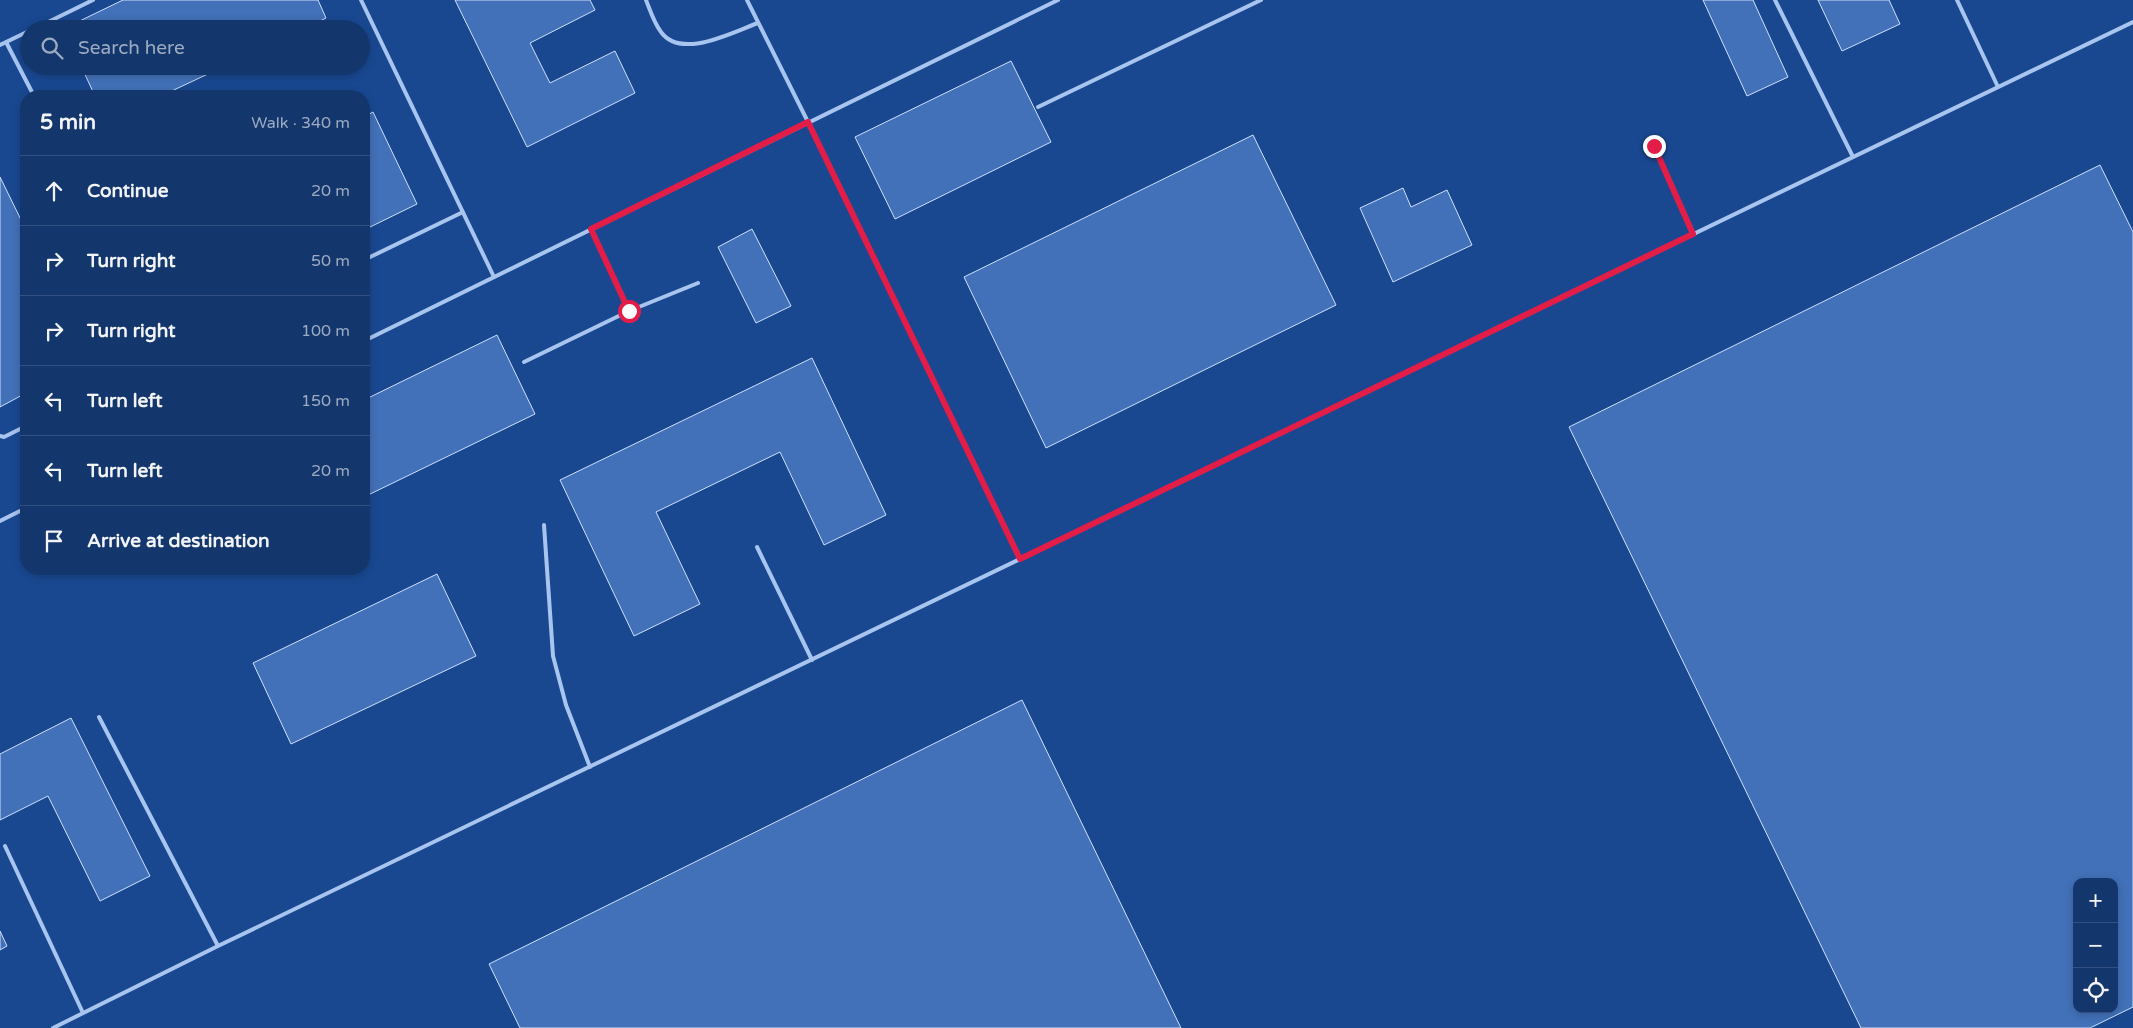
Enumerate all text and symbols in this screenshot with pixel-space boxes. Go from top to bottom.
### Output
search box [20,20,370,75]
icon: search [38,34,66,62]
text: Search here [78,37,185,59]
text: 5 min [40,110,96,135]
text: Walk · 340 m [251,113,350,133]
route end [1643,135,1666,158]
icon: ahead [40,177,68,205]
text: Continue [87,180,169,202]
text: 20 m [311,181,350,201]
icon: right [40,247,68,275]
text: Turn right [87,250,175,272]
text: 50 m [311,251,350,271]
route start [618,300,641,323]
icon: right [40,317,68,345]
text: Turn right [87,320,175,342]
text: 100 m [301,321,350,341]
icon: left [40,387,68,415]
text: Turn left [87,390,163,412]
text: 150 m [301,391,350,411]
icon: left [40,457,68,485]
text: Turn left [87,460,163,482]
text: 20 m [311,461,350,481]
icon: arrive [40,527,68,555]
text: Arrive at destination [87,530,270,552]
map controls [2073,878,2118,1013]
button: + [2073,878,2118,923]
button: − [2073,923,2118,968]
button: locate [2073,968,2118,1013]

